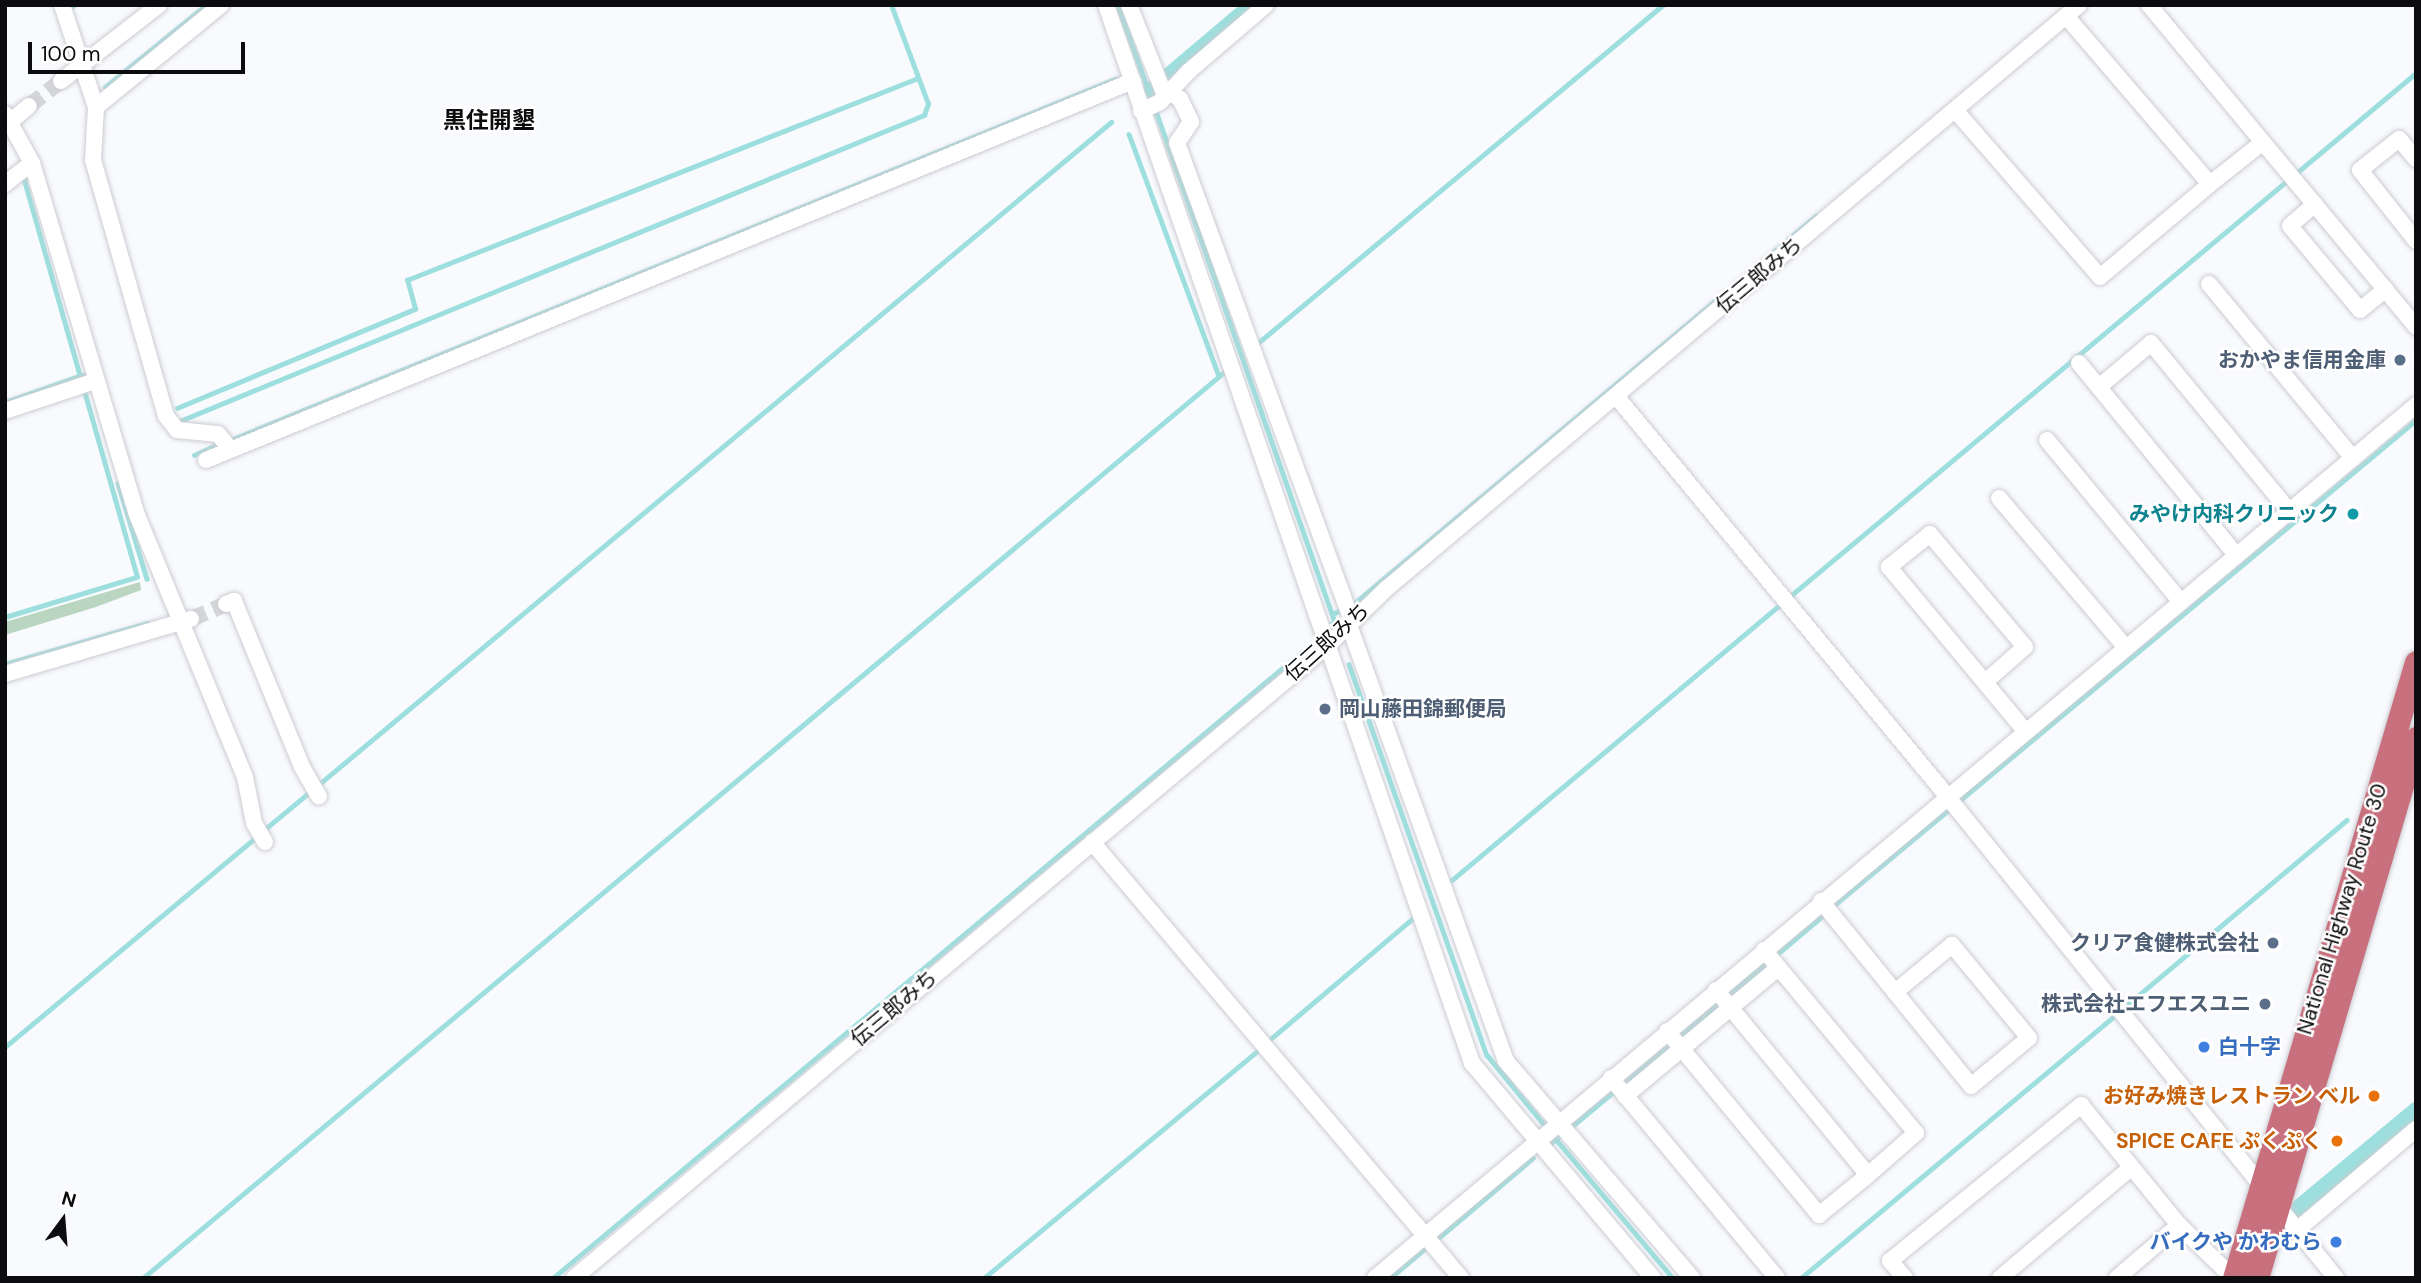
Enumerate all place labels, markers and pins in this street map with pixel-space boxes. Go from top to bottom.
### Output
place label: おかやま信用金庫 [2218,347,2386,373]
marker: おかやま信用金庫 [2392,352,2408,368]
place label: みやけ内科クリニック [2129,501,2339,527]
marker: みやけ内科クリニック [2345,506,2361,522]
place label: 岡山藤田錦郵便局 [1339,696,1507,722]
marker: 岡山藤田錦郵便局 [1317,701,1333,717]
place label: クリア食健株式会社 [2070,930,2259,956]
marker: クリア食健株式会社 [2265,935,2281,951]
place label: 株式会社エフエスユニ [2041,991,2251,1017]
marker: 株式会社エフエスユニ [2257,996,2273,1012]
place label: 白十字 [2218,1034,2281,1060]
marker: 白十字 [2196,1039,2212,1055]
place label: お好み焼きレストラン ベル [2103,1083,2360,1109]
marker: お好み焼きレストラン ベル [2366,1088,2382,1104]
place label: SPICE CAFE ぷくぷく [2116,1128,2323,1154]
marker: SPICE CAFE ぷくぷく [2329,1133,2345,1149]
place label: バイクや かわむら [2149,1229,2322,1255]
marker: バイクや かわむら [2328,1234,2344,1250]

